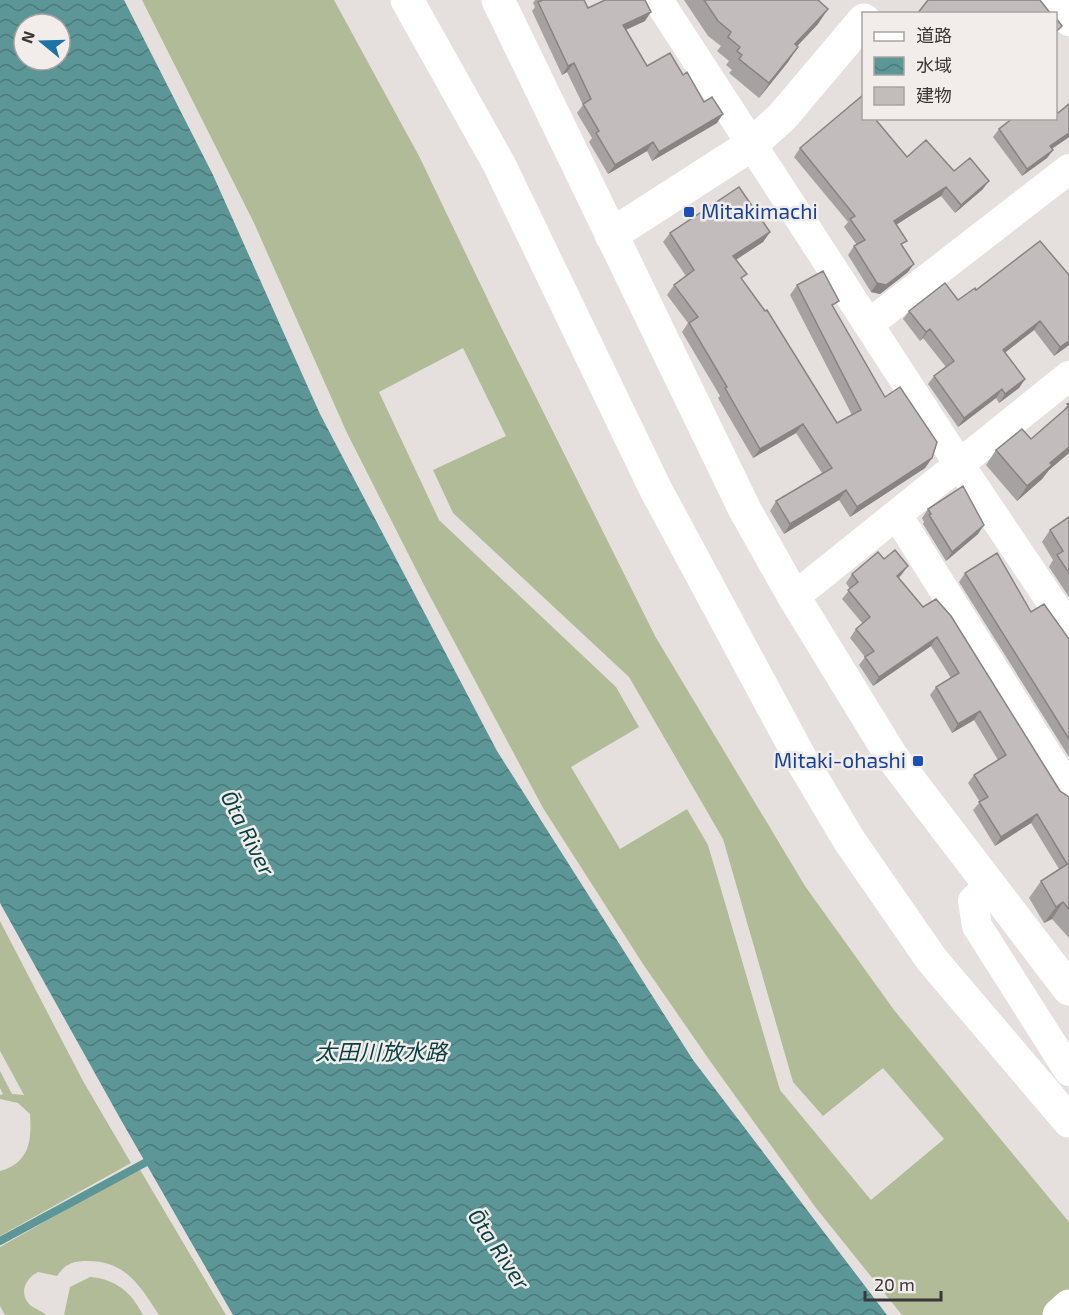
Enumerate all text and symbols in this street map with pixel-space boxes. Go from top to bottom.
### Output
north arrow [12,12,72,72]
legend [862,12,1057,120]
text: 道路 [916,24,952,46]
text: N [16,28,38,46]
text: 水域 [916,54,952,76]
text: 建物 [916,84,952,106]
place label: Mitakimachi [701,198,818,223]
marker: Mitakimachi [682,205,696,219]
place label: Mitaki-ohashi [774,747,906,772]
marker: Mitaki-ohashi [911,754,925,768]
water label: Ōta River [216,786,282,880]
water label: 太田川放水路 [315,1038,449,1064]
water label: Ōta River [463,1203,537,1295]
scale bar [865,1264,942,1302]
text: 20 m [874,1273,915,1295]

